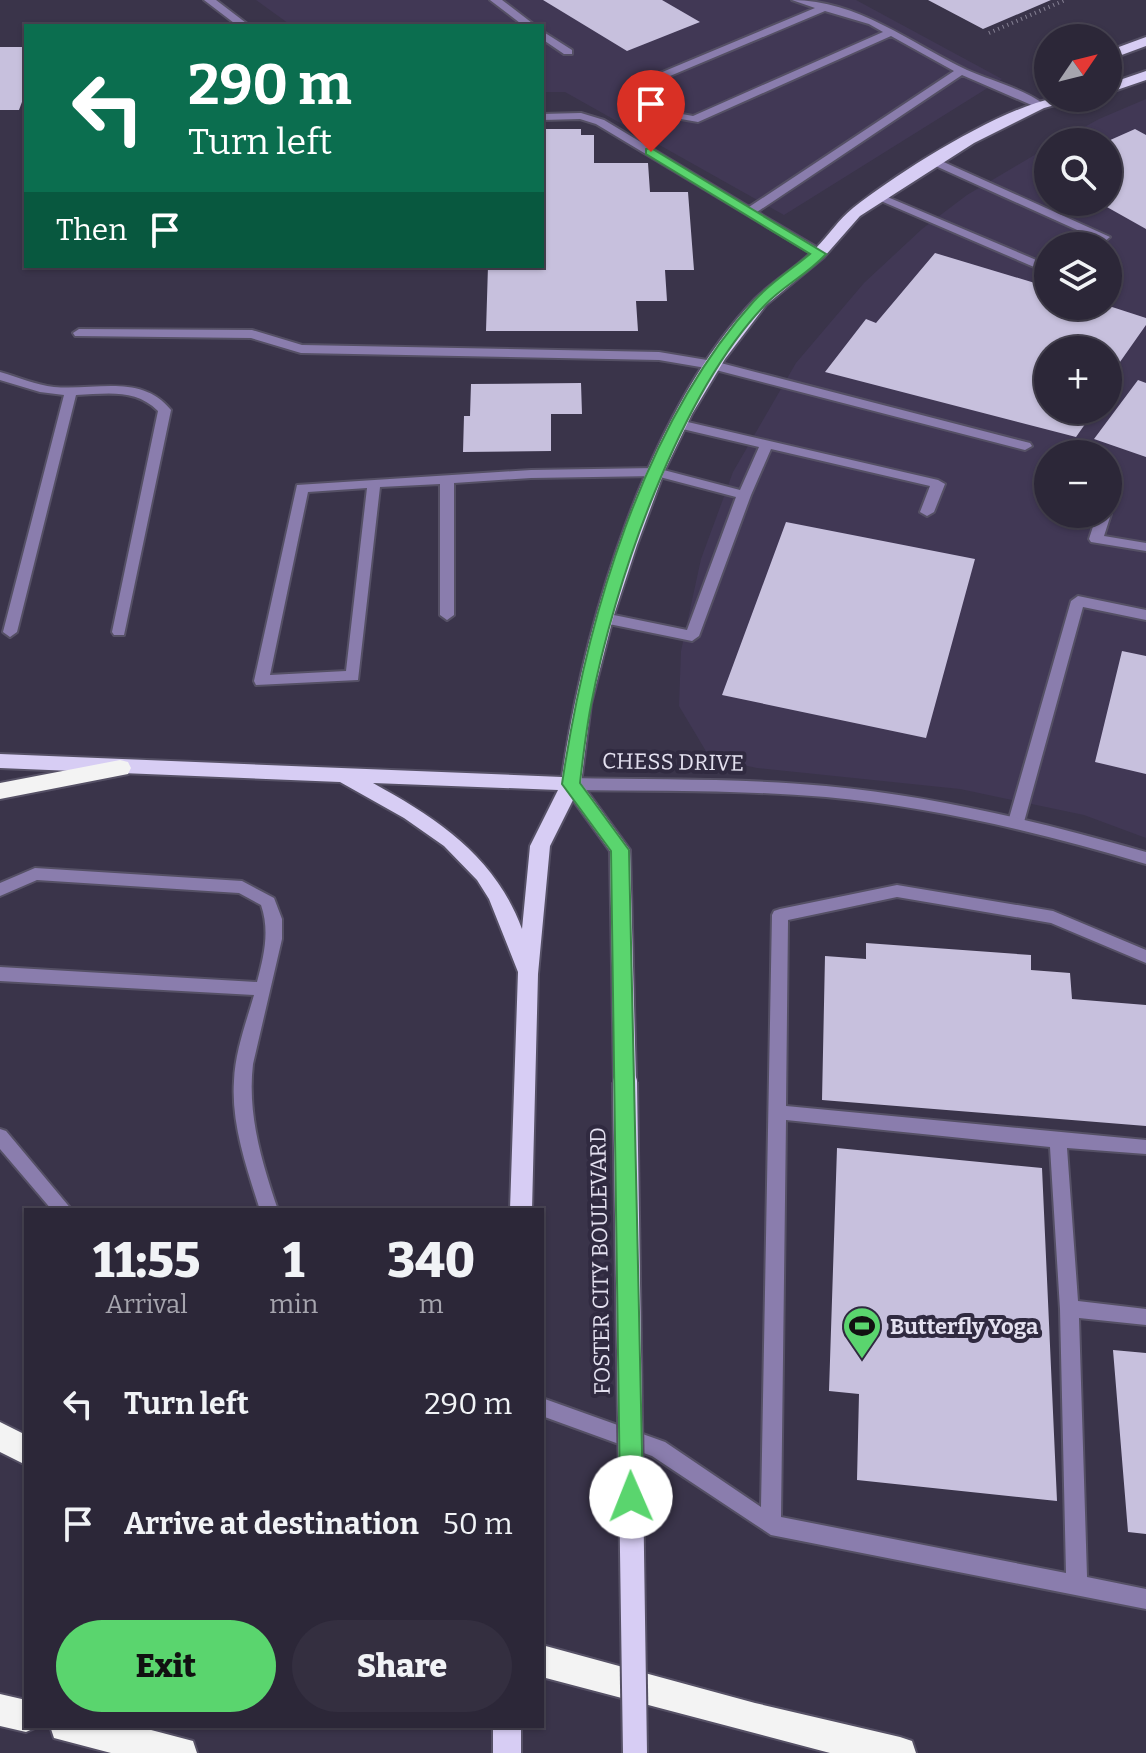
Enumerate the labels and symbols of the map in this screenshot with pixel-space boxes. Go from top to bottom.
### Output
north arrow [1034,24,1122,112]
pin [617,70,685,152]
street label: CHESS DRIVE [602,747,744,777]
street label: FOSTER CITY BOULEVARD [584,1127,616,1395]
sports icon: Butterfly Yoga [841,1305,883,1360]
place label: Butterfly Yoga [890,1313,1039,1340]
position arrow [589,1455,673,1539]

